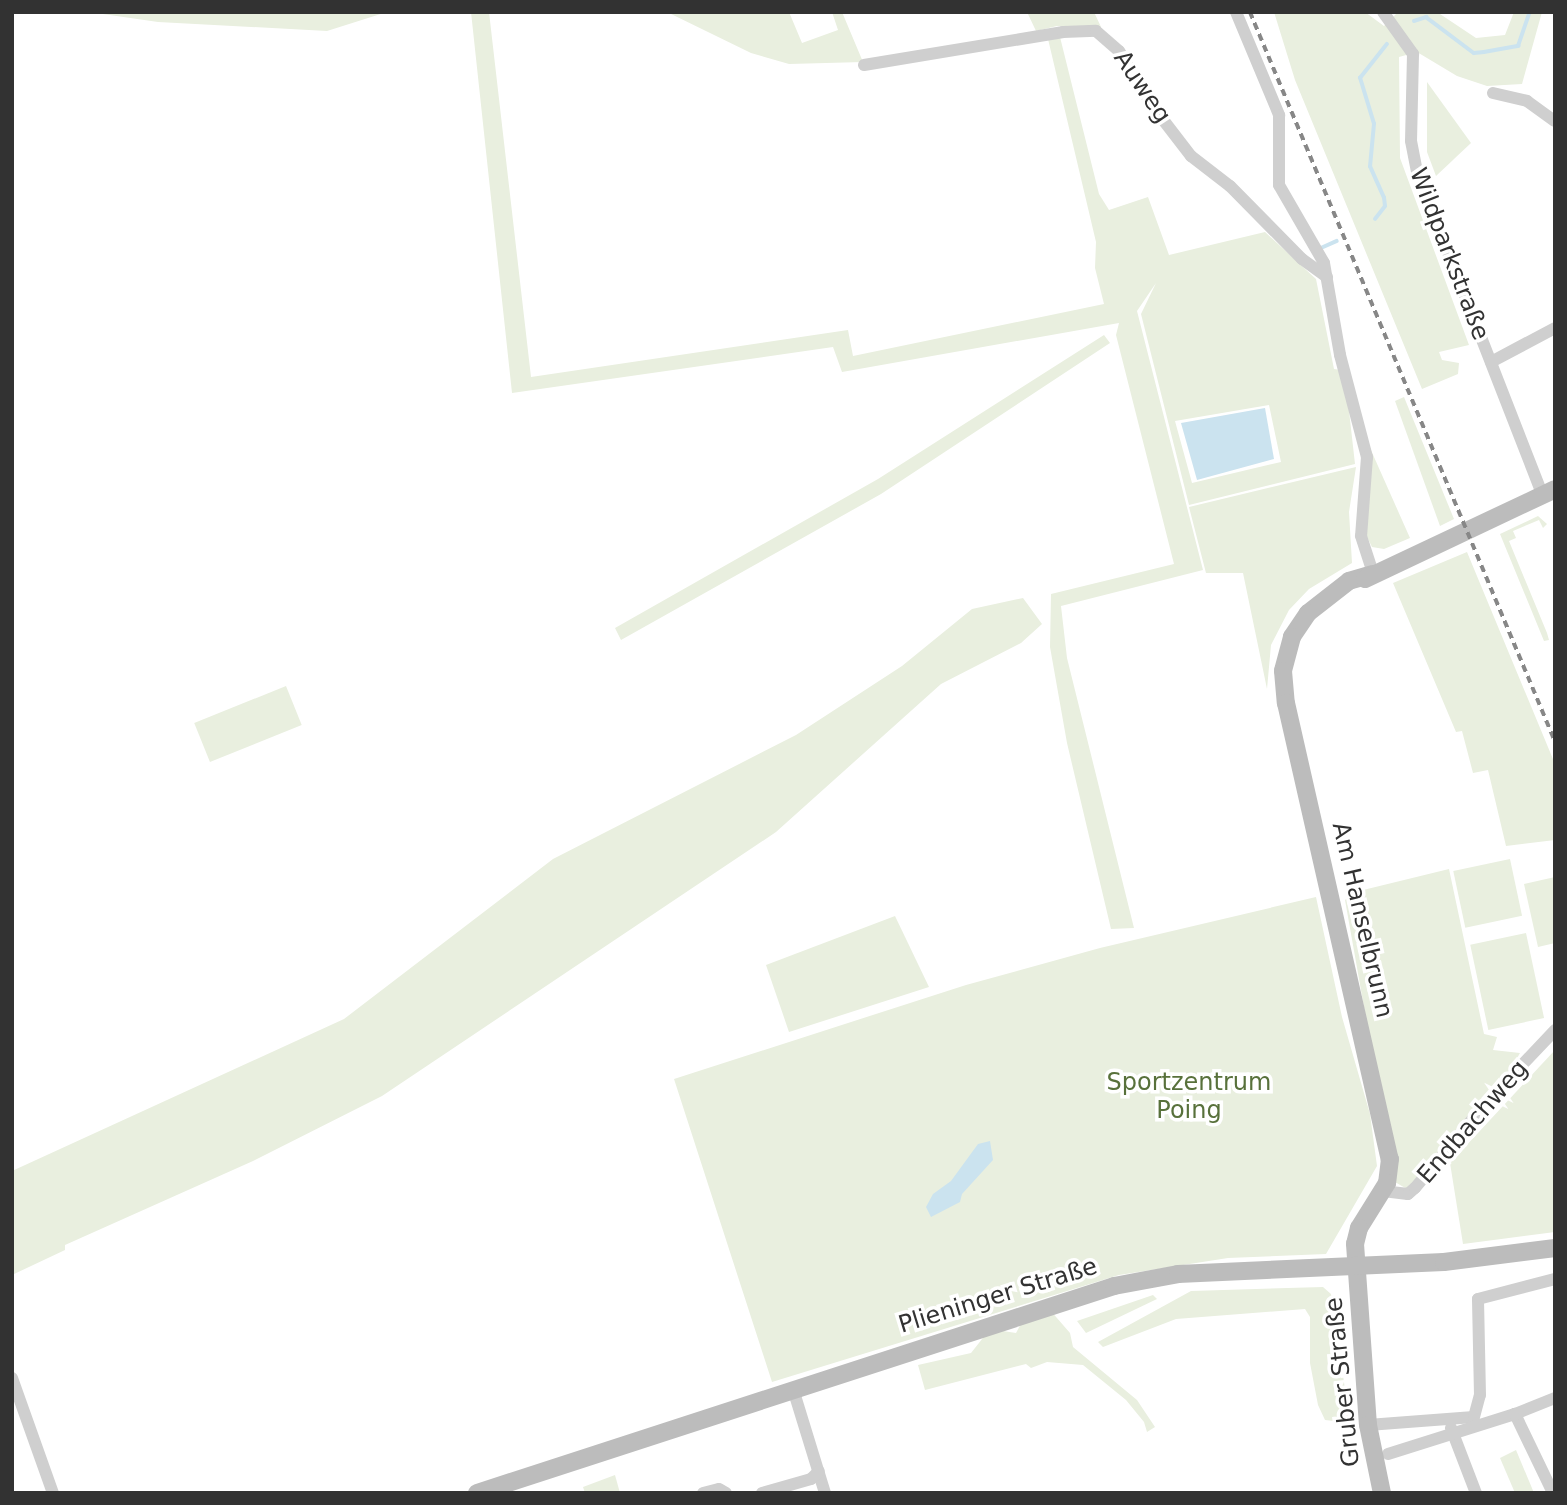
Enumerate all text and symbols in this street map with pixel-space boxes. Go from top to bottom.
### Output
street label: Auweg [1107,45,1177,129]
street label: Wildparkstraße [1403,164,1495,344]
street label: Am Hanselbrunn [1325,819,1399,1021]
street label: Endbachweg [1412,1055,1534,1189]
park label: Sportzentrum Poing [1107,1069,1271,1125]
street label: Plieninger Straße [895,1252,1101,1340]
street label: Gruber Straße [1320,1296,1366,1468]

